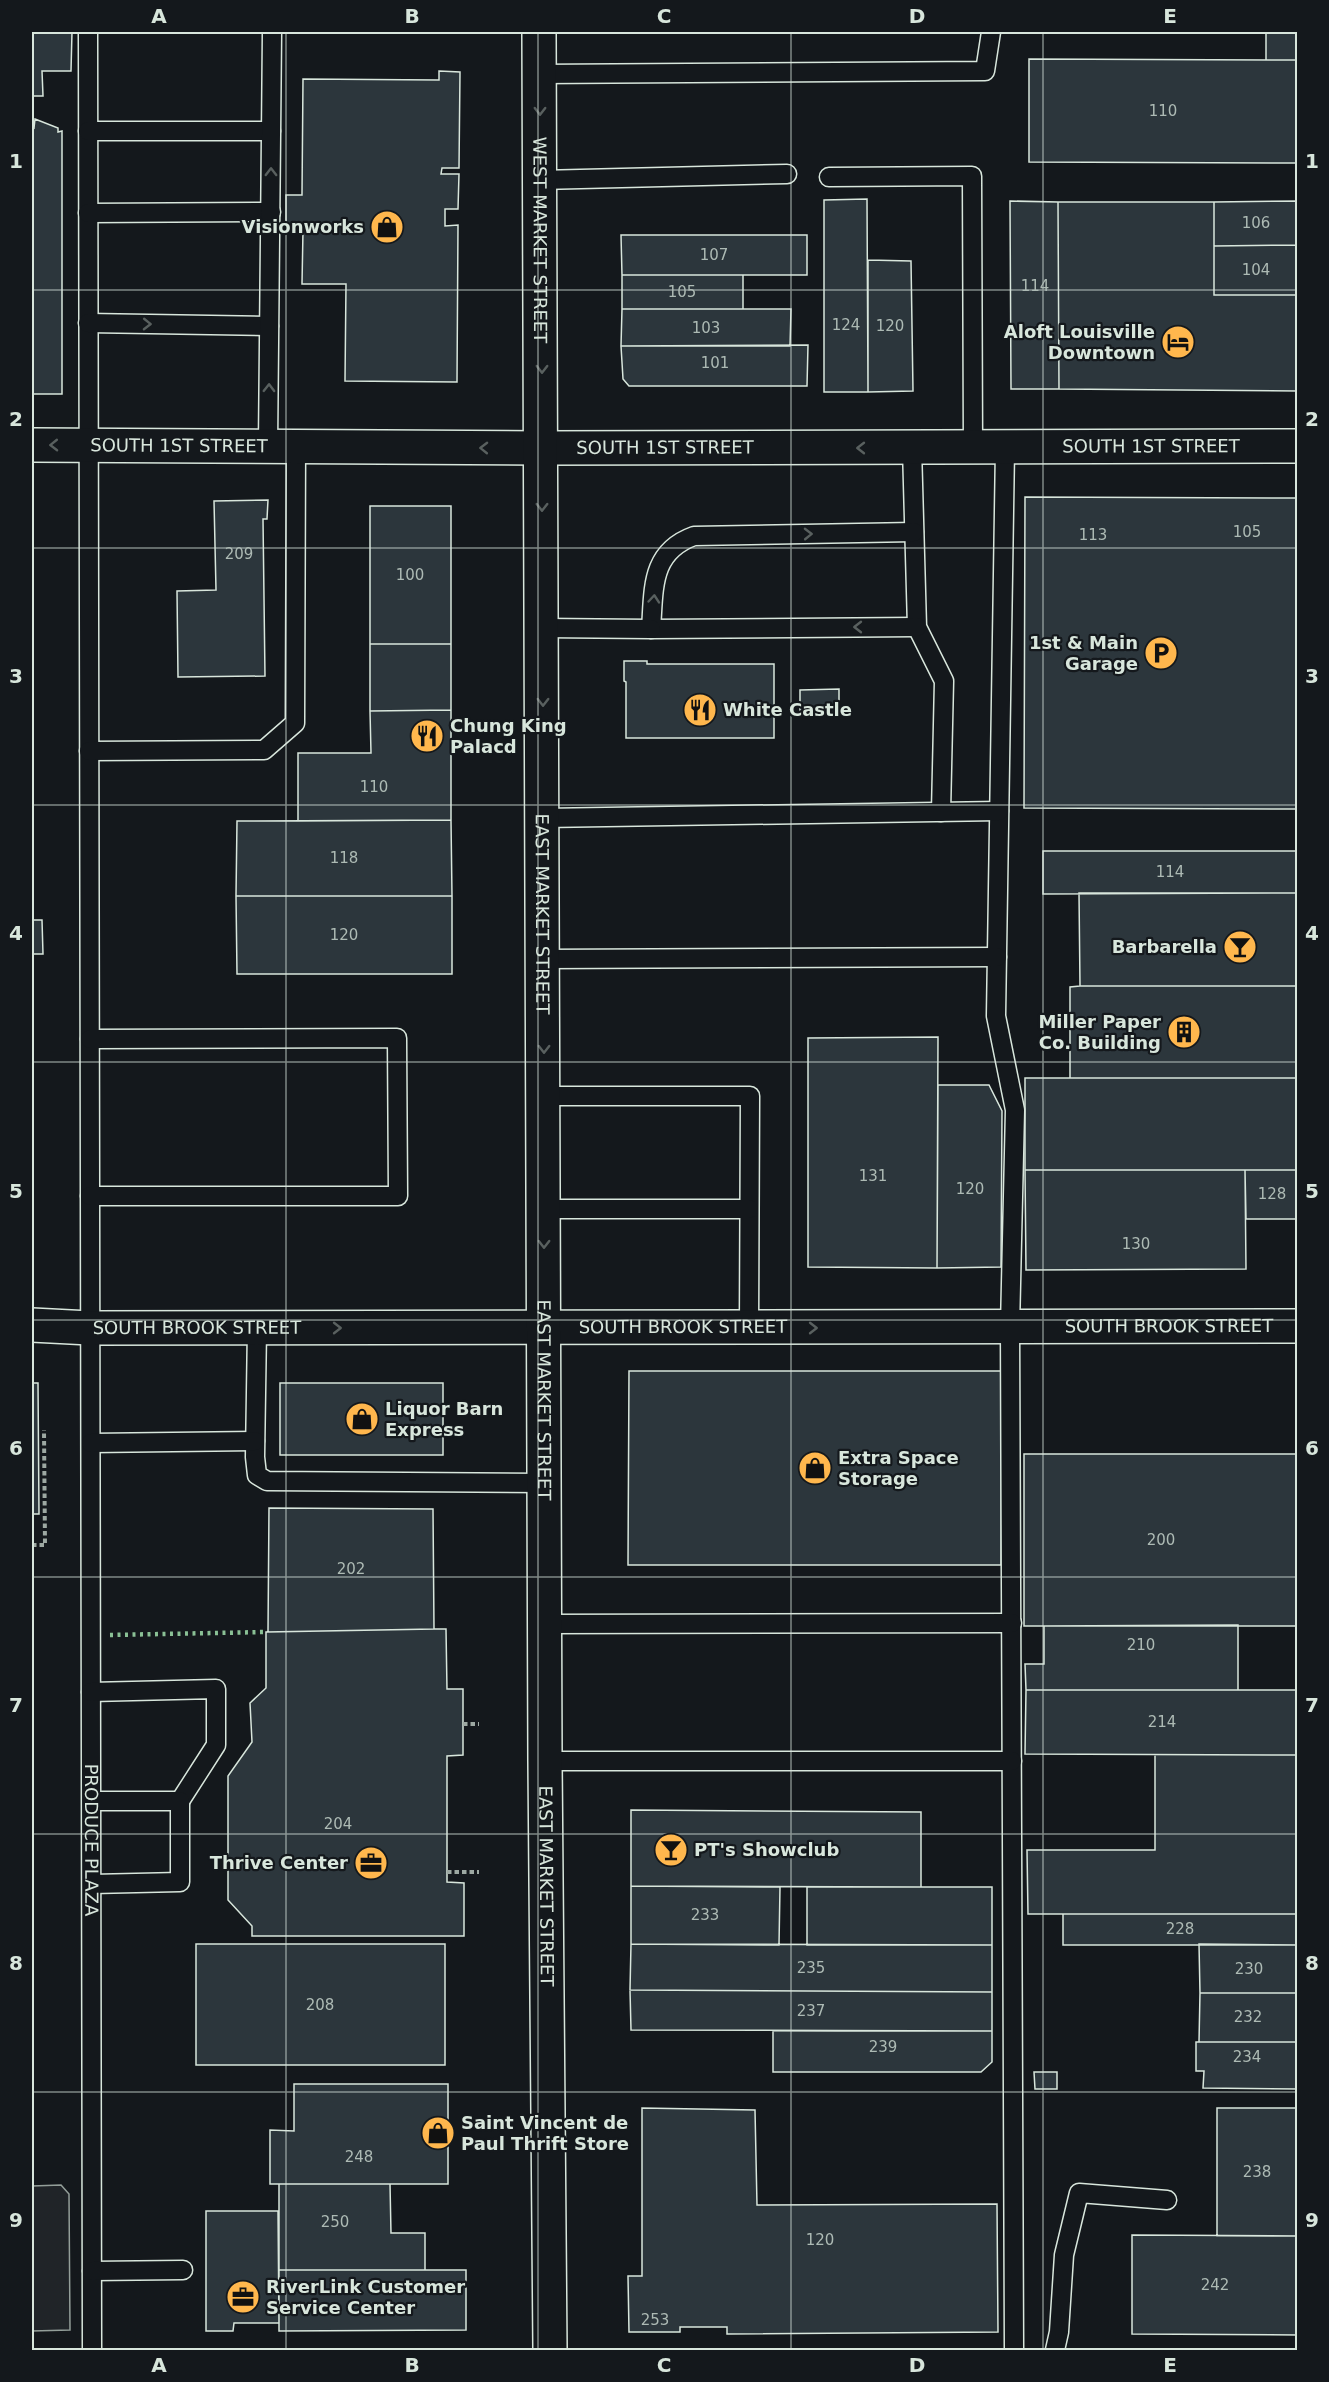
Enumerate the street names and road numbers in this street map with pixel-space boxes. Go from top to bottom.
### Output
street label: WEST MARKET STREET [529,137,551,344]
street label: SOUTH 1ST STREET [90,434,269,456]
street label: SOUTH 1ST STREET [1062,435,1241,457]
street label: SOUTH 1ST STREET [576,436,755,458]
street label: EAST MARKET STREET [532,814,553,1015]
street label: EAST MARKET STREET [533,1300,555,1501]
street label: SOUTH BROOK STREET [1065,1315,1274,1336]
street label: SOUTH BROOK STREET [579,1316,788,1337]
street label: SOUTH BROOK STREET [93,1317,302,1338]
street label: PRODUCE PLAZA [81,1764,102,1917]
street label: EAST MARKET STREET [535,1785,558,1988]

